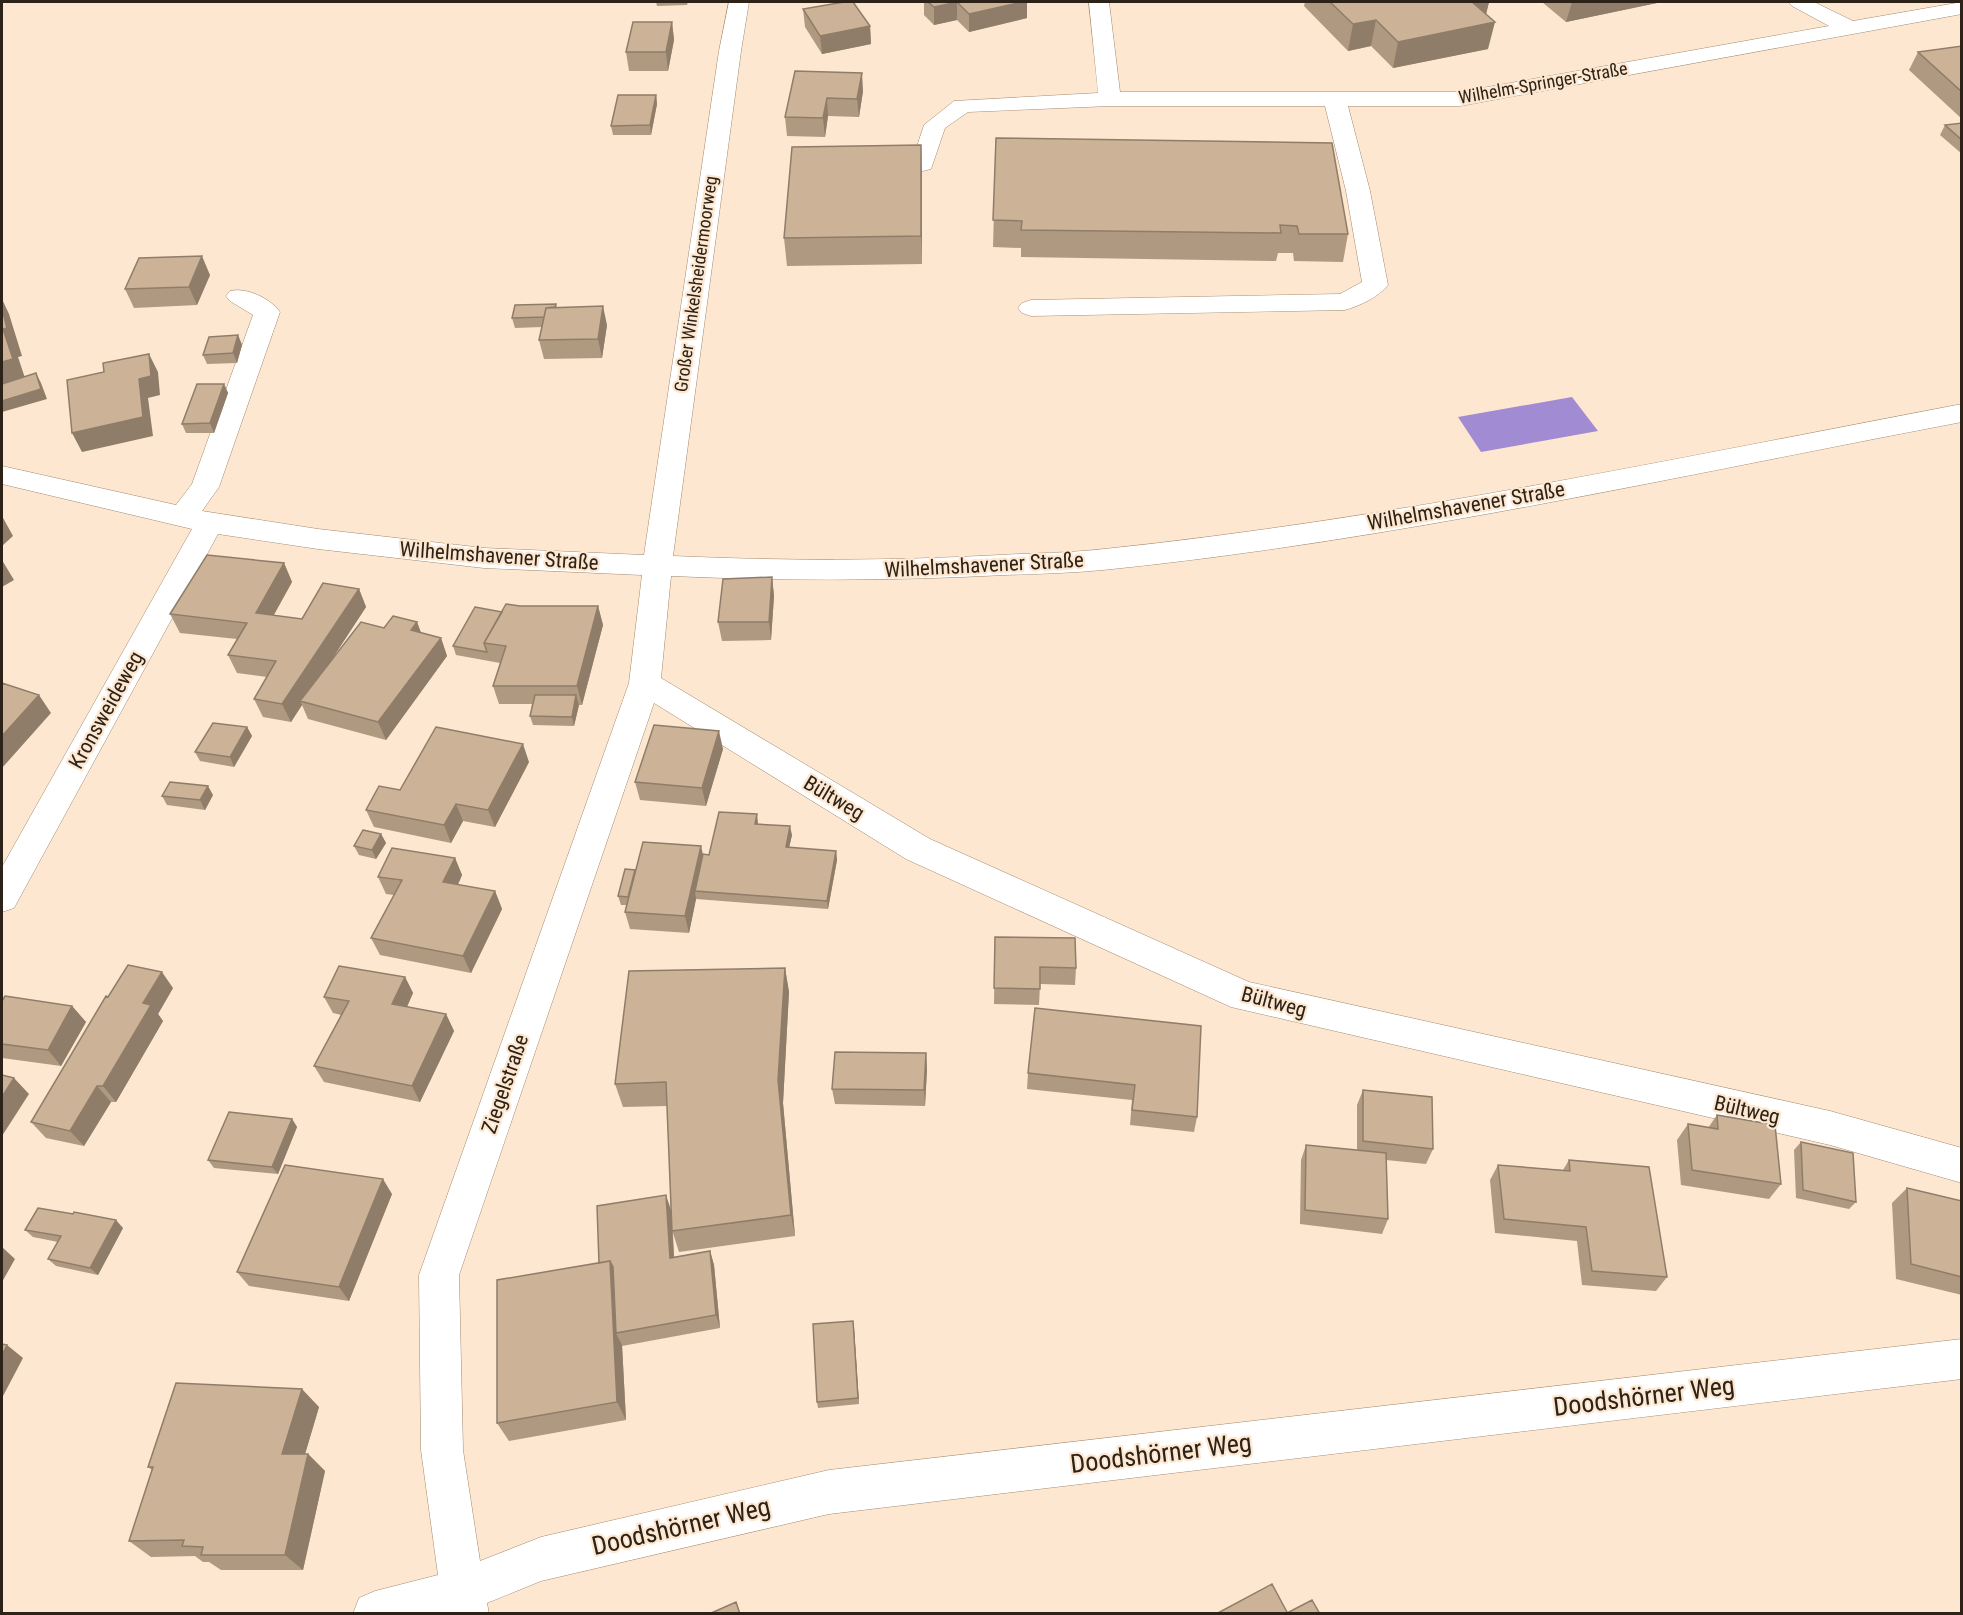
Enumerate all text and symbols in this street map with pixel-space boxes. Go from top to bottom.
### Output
street label: Wilhelm-Springer-Straße [1457,57,1629,108]
street label: Großer Winkelsheidermoorweg [670,174,721,393]
street label: Wilhelmshavener Straße [1366,477,1567,535]
street label: Wilhelmshavener Straße [399,537,600,575]
street label: Wilhelmshavener Straße [884,548,1085,582]
street label: Kronsweideweg [64,647,148,773]
street label: Bültweg [799,771,869,825]
street label: Bültweg [1239,982,1309,1022]
street label: Ziegelstraße [477,1031,533,1137]
street label: Bültweg [1712,1091,1782,1129]
street label: Doodshörner Weg [1552,1370,1736,1422]
street label: Doodshörner Weg [1069,1427,1253,1479]
street label: Doodshörner Weg [589,1491,773,1561]

